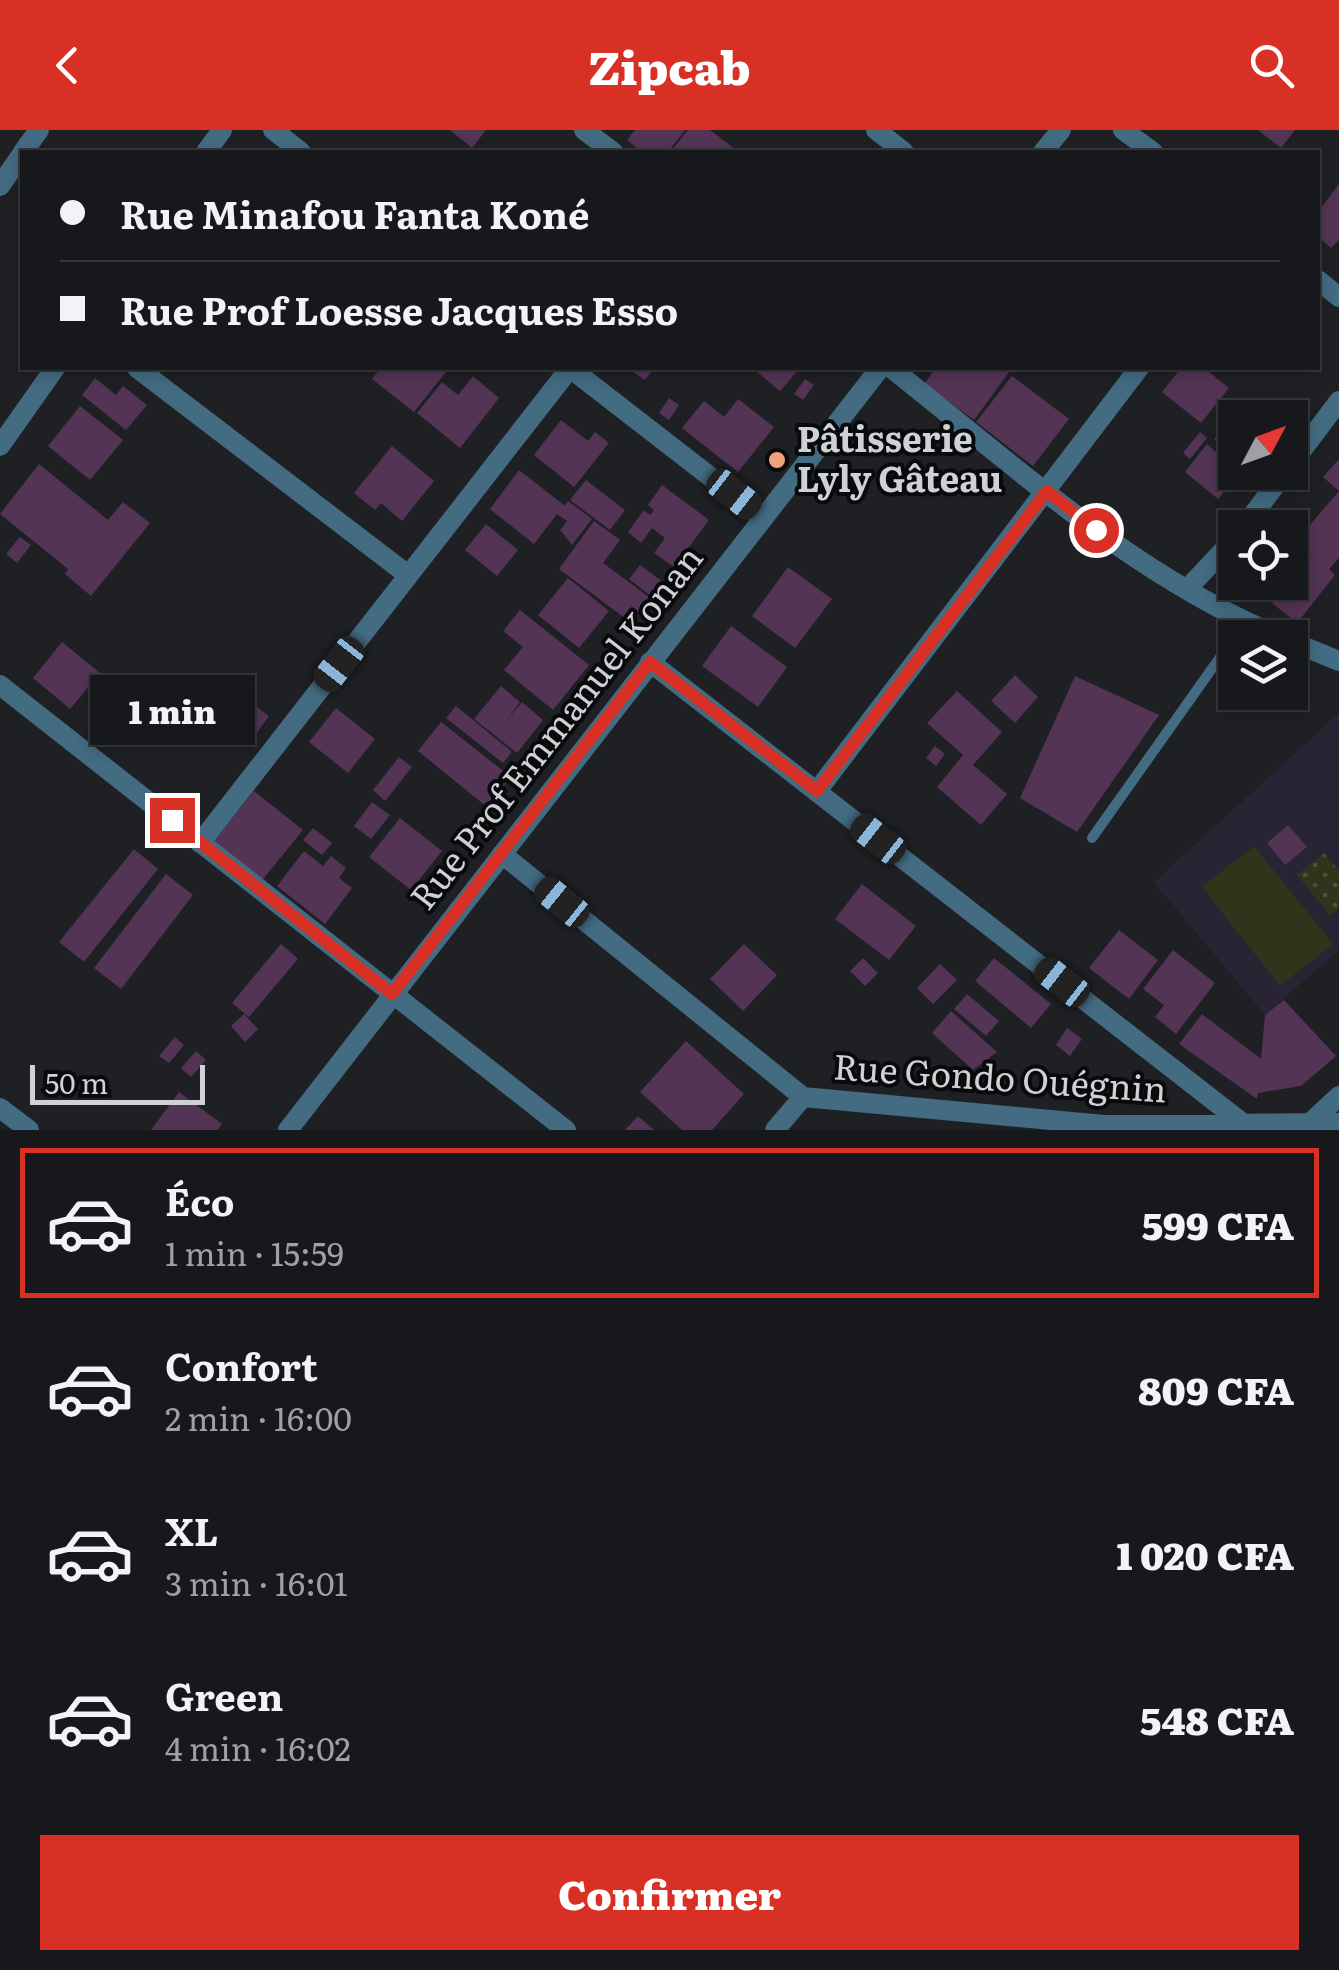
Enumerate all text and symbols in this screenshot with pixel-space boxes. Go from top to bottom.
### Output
text: Zipcab [588,32,751,99]
icon: back [40,38,95,93]
icon: search [1244,38,1299,93]
text: Rue Minafou Fanta Koné [120,184,589,241]
text: Rue Prof Loesse Jacques Esso [120,280,678,337]
north arrow [1218,400,1308,490]
map controls [1218,400,1308,710]
place label: Pâtisserie Lyly Gâteau [797,411,1002,503]
marker: Pâtisserie Lyly Gâteau [766,449,788,471]
car [701,464,767,524]
route start [1074,508,1119,553]
button: locate [1218,510,1308,600]
street label: Rue Prof Emmanuel Konan [396,533,713,919]
button: layers [1218,620,1308,710]
car [309,631,369,697]
callout: 1 min [90,675,254,745]
text: 1 min [129,686,216,734]
route end [150,798,195,843]
car [845,809,911,869]
car [529,871,595,933]
car [1029,952,1095,1012]
street label: Rue Gondo Ouégnin [832,1038,1168,1114]
scale bar [30,1060,205,1104]
text: 50 m [45,1061,108,1103]
text: Éco [165,1171,235,1228]
icon: car [45,1178,135,1268]
text: 599 CFA [1142,1195,1294,1252]
text: 1 min · 15:59 [165,1228,344,1276]
text: Confort [165,1336,318,1393]
icon: car [45,1343,135,1433]
text: 809 CFA [1138,1360,1294,1417]
text: 2 min · 16:00 [165,1393,352,1441]
text: XL [165,1501,218,1558]
icon: car [45,1508,135,1598]
text: 1 020 CFA [1116,1525,1294,1582]
text: 3 min · 16:01 [165,1558,347,1606]
text: Green [165,1666,283,1723]
icon: car [45,1673,135,1763]
text: 548 CFA [1140,1690,1294,1747]
text: 4 min · 16:02 [165,1723,351,1771]
button: Confirmer [40,1835,1299,1950]

